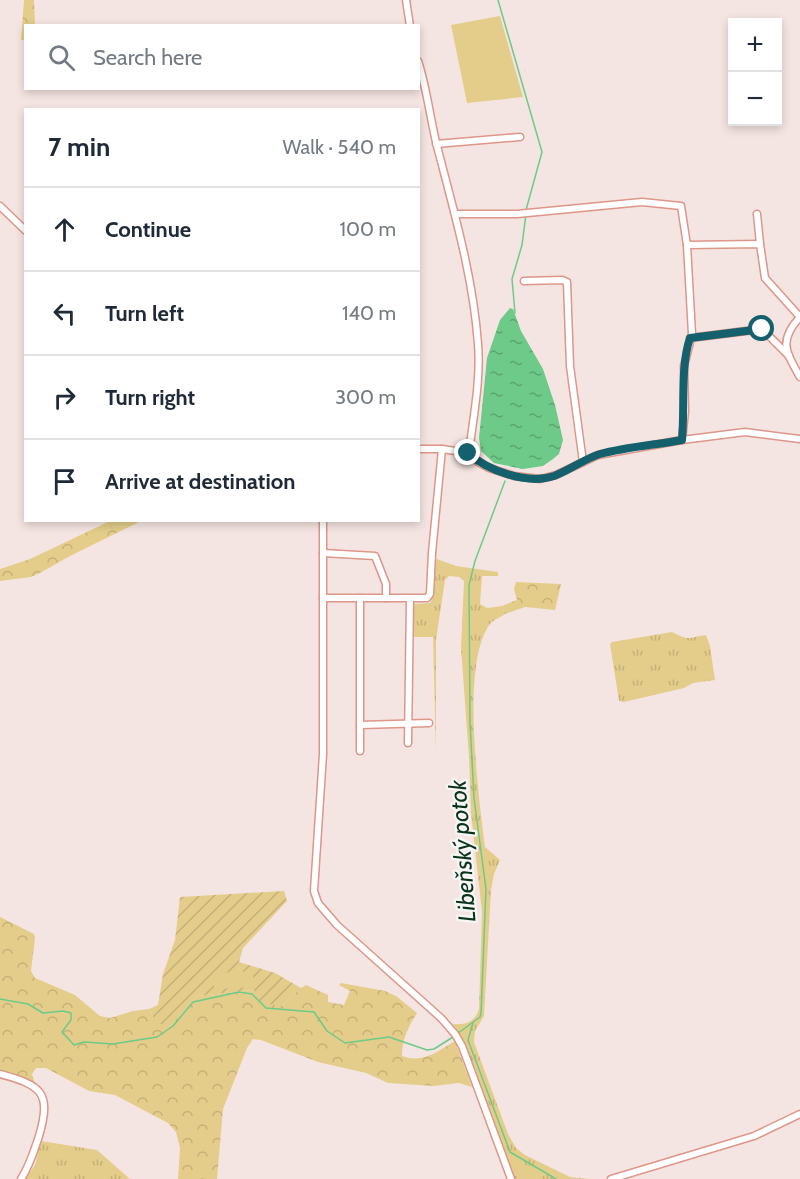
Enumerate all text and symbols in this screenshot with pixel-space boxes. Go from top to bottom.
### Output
map controls [728,18,782,126]
button: + [728,18,782,72]
search box [24,24,420,90]
icon: search [45,41,78,74]
text: Search here [93,44,202,71]
button: − [728,72,782,126]
text: 7 min [48,131,110,163]
text: Walk · 540 m [282,135,396,159]
icon: ahead [48,213,81,246]
text: Continue [105,216,191,243]
text: 100 m [340,217,396,241]
icon: left [48,297,81,330]
text: Turn left [105,300,184,327]
text: 140 m [342,301,396,325]
route start [748,315,774,341]
icon: right [48,381,81,414]
text: Turn right [105,384,195,411]
text: 300 m [335,385,396,409]
route end [454,439,480,465]
icon: arrive [48,465,81,498]
text: Arrive at destination [105,468,295,495]
water label: Libeňský potok [443,778,481,923]

